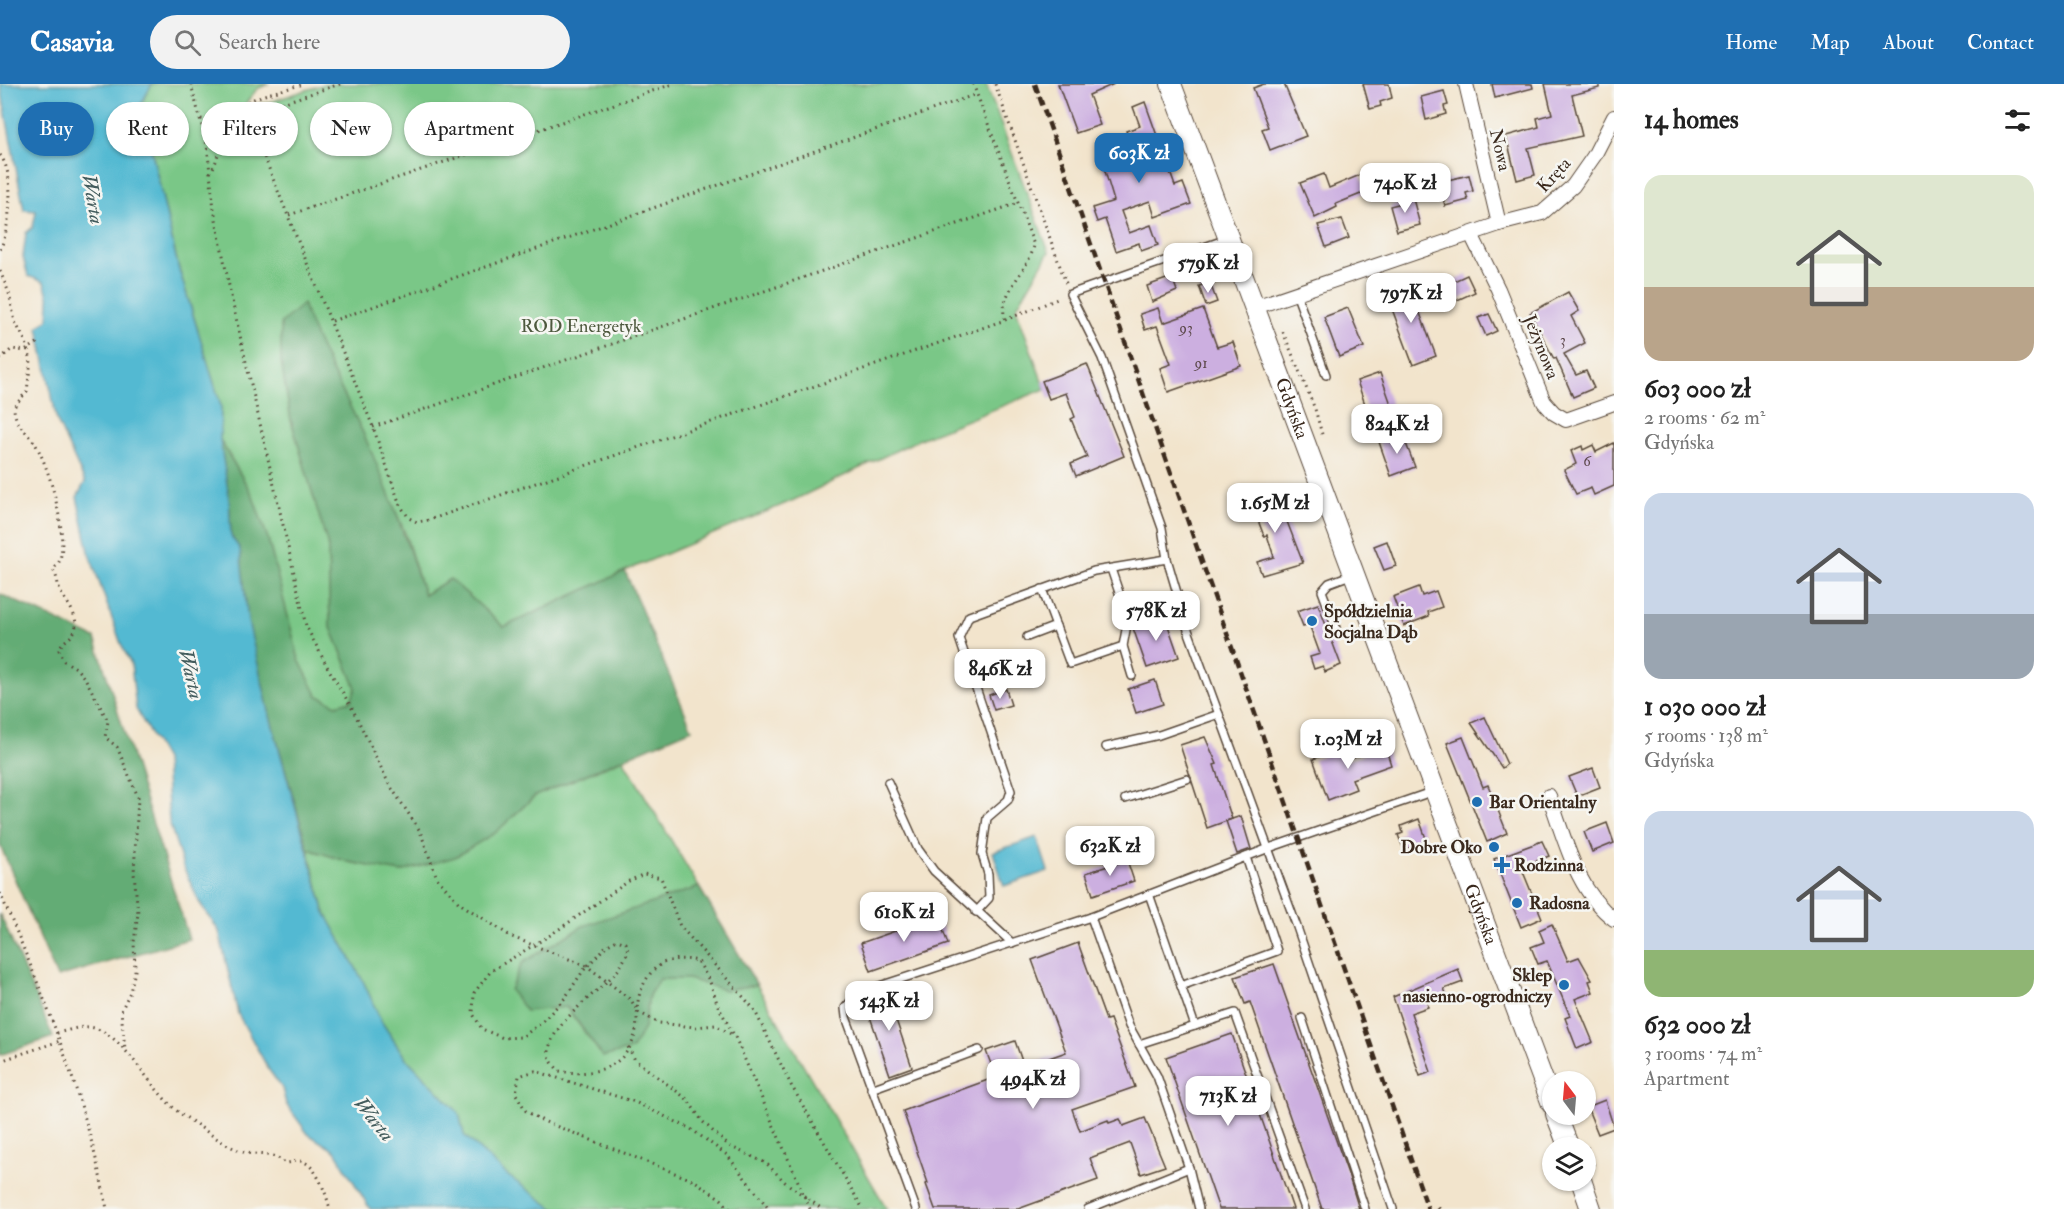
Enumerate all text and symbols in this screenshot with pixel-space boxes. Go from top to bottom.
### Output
search box [150,15,570,69]
text: Casavia [30,25,114,60]
icon: search [171,26,204,59]
text: Search here [219,28,320,56]
text: Home [1725,29,1777,56]
text: Map [1810,29,1850,56]
text: About [1883,29,1934,56]
text: Contact [1967,29,2034,56]
chip: Buy [18,102,94,156]
chip: Rent [106,102,189,156]
chip: Filters [201,102,298,156]
chip: New [310,102,392,156]
chip: Apartment [404,102,535,156]
text: 14 homes [1644,104,1739,136]
icon: filters [2001,104,2034,137]
street label: Nowa [1484,127,1516,174]
pin: 603K zł [1084,133,1194,184]
text: 603K zł [1109,140,1170,165]
street label: Kręta [1532,152,1576,197]
pin: 740K zł [1350,163,1460,214]
text: 740K zł [1374,170,1436,195]
water label: Warta [76,172,110,226]
icon: home [1785,214,1893,322]
pin: 579K zł [1153,243,1263,294]
text: 579K zł [1177,250,1239,275]
pin: 797K zł [1356,273,1466,324]
text: 797K zł [1380,280,1442,305]
street label: Jeżynowa [1517,311,1565,383]
park label: ROD Energetyk [521,315,642,338]
house number: 93 [1178,319,1193,338]
house number: 3 [1560,331,1566,350]
house number: 91 [1194,354,1208,373]
text: 603 000 zł [1644,373,1751,405]
street label: Gdyńska [1270,374,1314,442]
pin: 824K zł [1342,404,1452,455]
text: 2 rooms · 62 m² [1644,405,1765,430]
text: 824K zł [1365,411,1429,436]
text: Gdyńska [1644,430,1714,455]
house number: 6 [1583,452,1592,471]
pin: 1.65M zł [1213,483,1337,534]
text: 1.65M zł [1241,490,1309,515]
icon: home [1785,532,1893,640]
pin: 578K zł [1101,591,1211,642]
text: 578K zł [1126,598,1186,623]
place label: Spółdzielnia Socjalna Dąb [1324,600,1418,644]
marker: Spółdzielnia Socjalna Dąb [1305,614,1319,628]
water label: Warta [173,647,209,701]
pin: 846K zł [945,649,1055,700]
text: 846K zł [968,656,1032,681]
text: 1 030 000 zł [1644,691,1766,723]
pin: 1.03M zł [1286,719,1410,770]
text: 5 rooms · 138 m² [1644,723,1768,748]
text: 1.03M zł [1314,726,1382,751]
text: Gdyńska [1644,748,1714,773]
place label: Bar Orientalny [1489,791,1597,814]
marker: Bar Orientalny [1470,795,1484,809]
pin: 632K zł [1055,826,1165,877]
text: 632K zł [1080,833,1140,858]
place label: Dobre Oko [1400,836,1482,859]
marker: Dobre Oko [1487,840,1501,854]
icon: home [1785,850,1893,958]
place label: Rodzinna [1514,854,1584,877]
marker: Rodzinna [1495,858,1509,872]
street label: Gdyńska [1459,880,1503,948]
pin: 610K zł [849,892,959,943]
place label: Radosna [1529,892,1590,915]
marker: Radosna [1510,896,1524,910]
text: 610K zł [874,899,934,924]
place label: Sklep nasienno-ogrodniczy [1403,964,1553,1008]
marker: Sklep nasienno-ogrodniczy [1557,978,1571,992]
pin: 543K zł [834,981,944,1032]
text: 543K zł [859,988,919,1013]
text: 632 000 zł [1644,1009,1750,1041]
text: 3 rooms · 74 m² [1644,1041,1762,1066]
pin: 494K zł [978,1059,1088,1110]
text: 494K zł [1001,1066,1065,1091]
text: Apartment [1644,1066,1729,1091]
north arrow [1542,1071,1596,1125]
map controls [1542,1071,1596,1191]
pin: 713K zł [1173,1076,1283,1127]
text: 713K zł [1200,1083,1256,1108]
water label: Warta [348,1092,400,1146]
button: layers [1542,1137,1596,1191]

